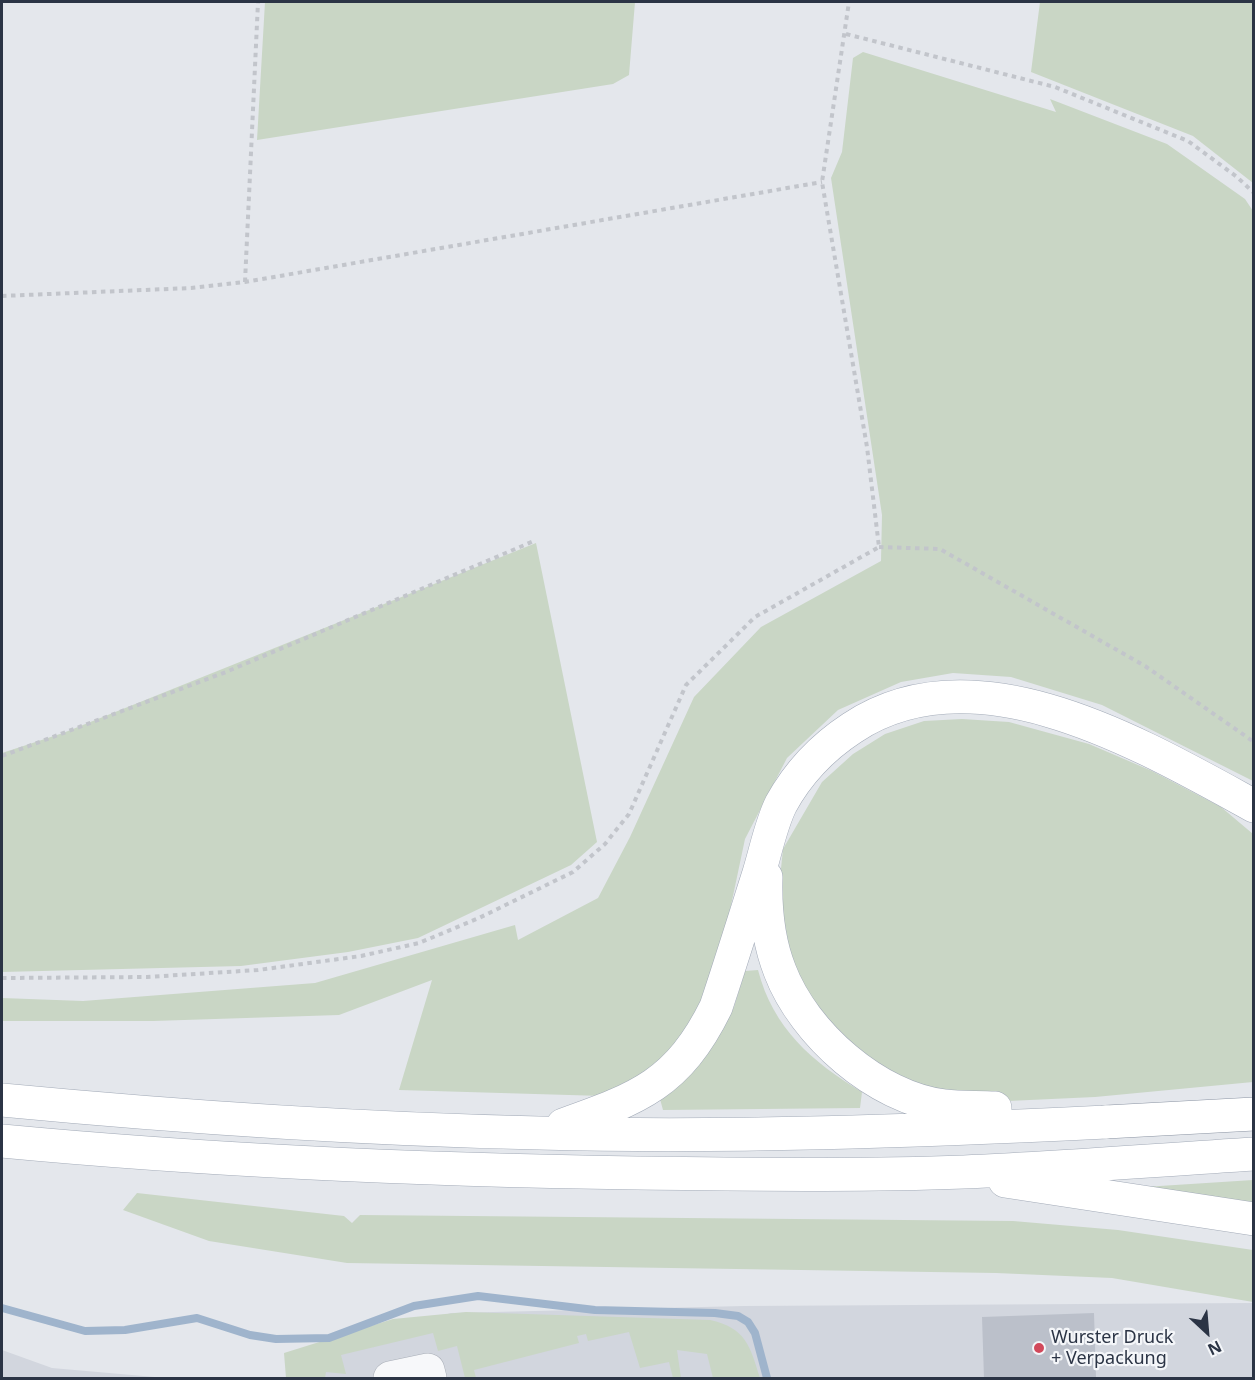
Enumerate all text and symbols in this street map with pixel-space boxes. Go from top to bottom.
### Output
north arrow [1177,1302,1237,1362]
place label: Wurster Druck + Verpackung [1051,1327,1173,1370]
text: N [1204,1335,1226,1361]
marker: Wurster Druck + Verpackung [1032,1341,1046,1355]

